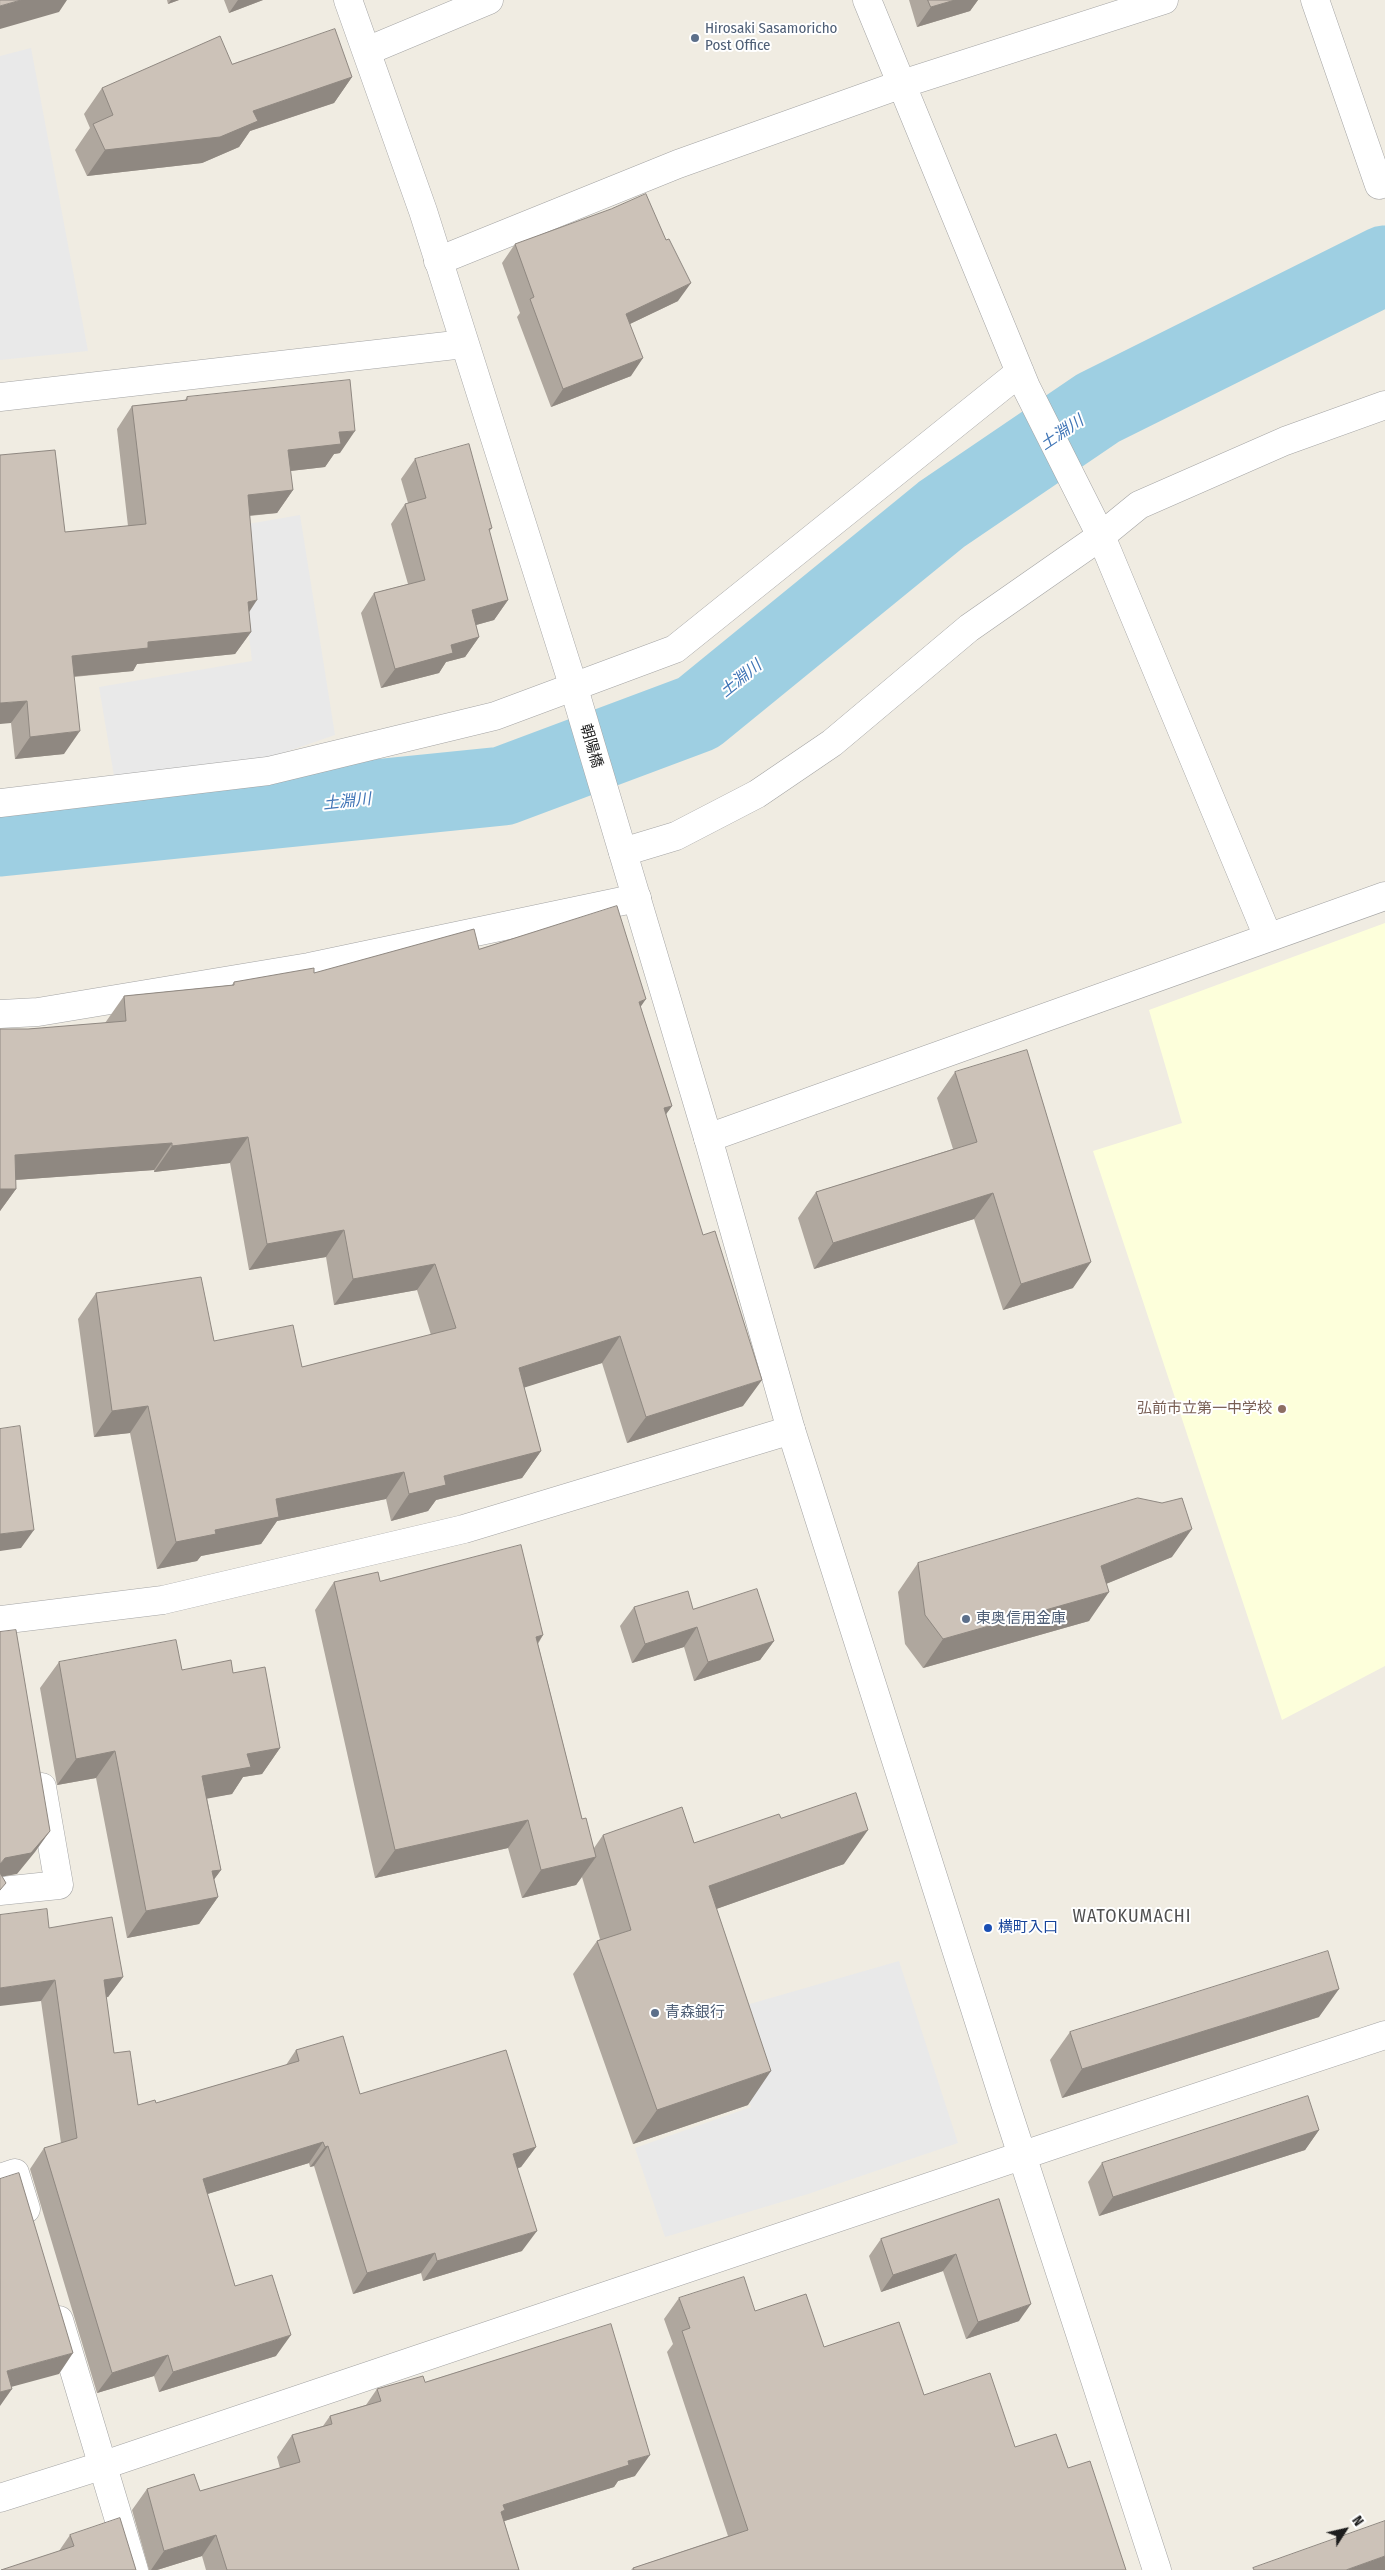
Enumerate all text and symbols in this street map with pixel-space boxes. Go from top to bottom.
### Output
place label: Hirosaki Sasamoricho Post Office [705,20,838,55]
marker: Hirosaki Sasamoricho Post Office [689,32,701,44]
water label: 土淵川 [1037,412,1087,454]
water label: 土淵川 [716,656,766,702]
street label: 朝陽橋 [576,722,606,770]
water label: 土淵川 [322,790,372,814]
place label: 弘前市立第一中学校 [1137,1400,1272,1418]
marker: 弘前市立第一中学校 [1276,1403,1288,1415]
place label: 東奥信用金庫 [976,1610,1066,1628]
marker: 東奥信用金庫 [960,1613,972,1625]
district label: WATOKUMACHI [1071,1906,1193,1928]
place label: 横町入口 [998,1919,1058,1937]
marker: 横町入口 [982,1922,994,1934]
place label: 青森銀行 [665,2004,725,2022]
marker: 青森銀行 [649,2007,661,2019]
north arrow [1320,2505,1370,2555]
text: N [1348,2513,1367,2529]

